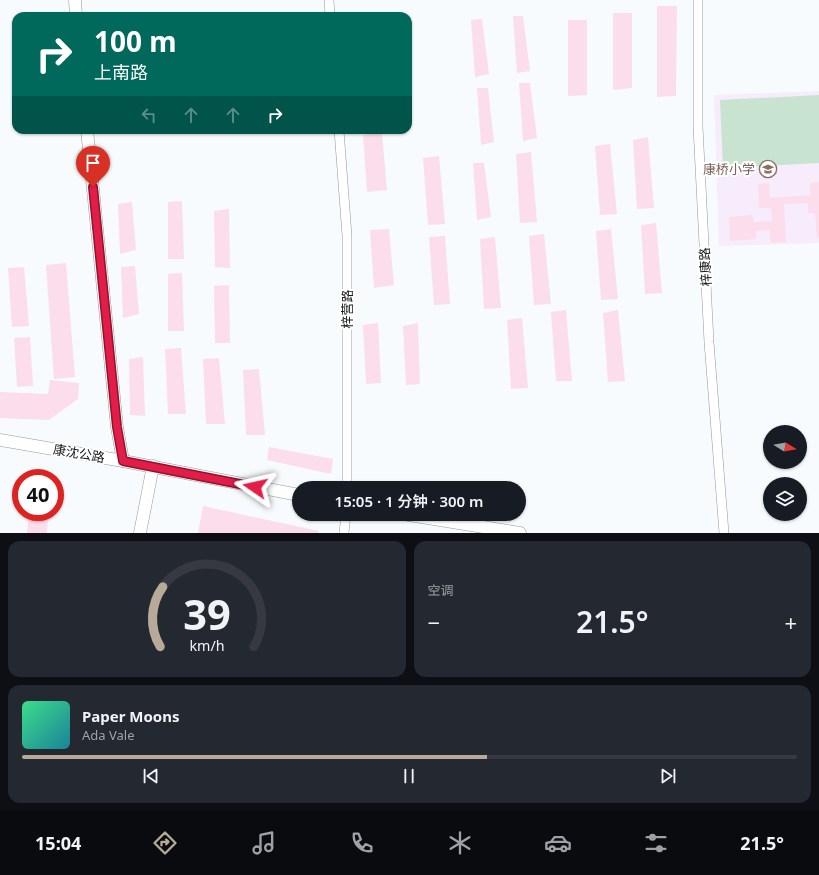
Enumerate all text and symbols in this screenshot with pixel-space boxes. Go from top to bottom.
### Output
text: 100 m [94,22,177,60]
icon: right [28,28,80,80]
text: 上南路 [94,60,148,84]
icon: left [138,104,160,126]
icon: ahead [180,104,202,126]
icon: ahead [222,104,244,126]
icon: right [264,104,286,126]
pin [76,146,110,187]
icon: arrive [82,152,104,174]
school or university icon: 康桥小学 [758,159,778,179]
place label: 康桥小学 [703,160,755,178]
street label: 梓康路 [695,247,715,287]
street label: 梓营路 [338,289,356,329]
north arrow [763,425,807,469]
map controls [763,425,807,521]
street label: 康沈公路 [52,440,106,466]
position arrow [234,466,276,508]
speed limit sign: 40 [12,469,64,521]
button: layers [763,477,807,521]
text: 15:05 · 1 分钟 · 300 m [335,491,483,511]
text: 空调 [428,581,454,599]
text: 39 [183,586,231,642]
text: 21.5° [576,601,649,642]
text: − [428,607,440,637]
text: + [784,607,797,637]
text: km/h [189,636,224,655]
text: Paper Moons [82,706,180,726]
text: Ada Vale [82,726,135,744]
icon: previous [140,765,162,787]
icon: pause [398,765,420,787]
icon: next [657,765,679,787]
icon: directions [151,829,179,857]
icon: music [250,829,278,857]
icon: phone [348,829,376,857]
icon: climate [446,829,474,857]
icon: car [544,829,572,857]
icon: filters [642,829,670,857]
text: 15:04 [35,831,81,855]
text: 21.5° [740,831,784,855]

